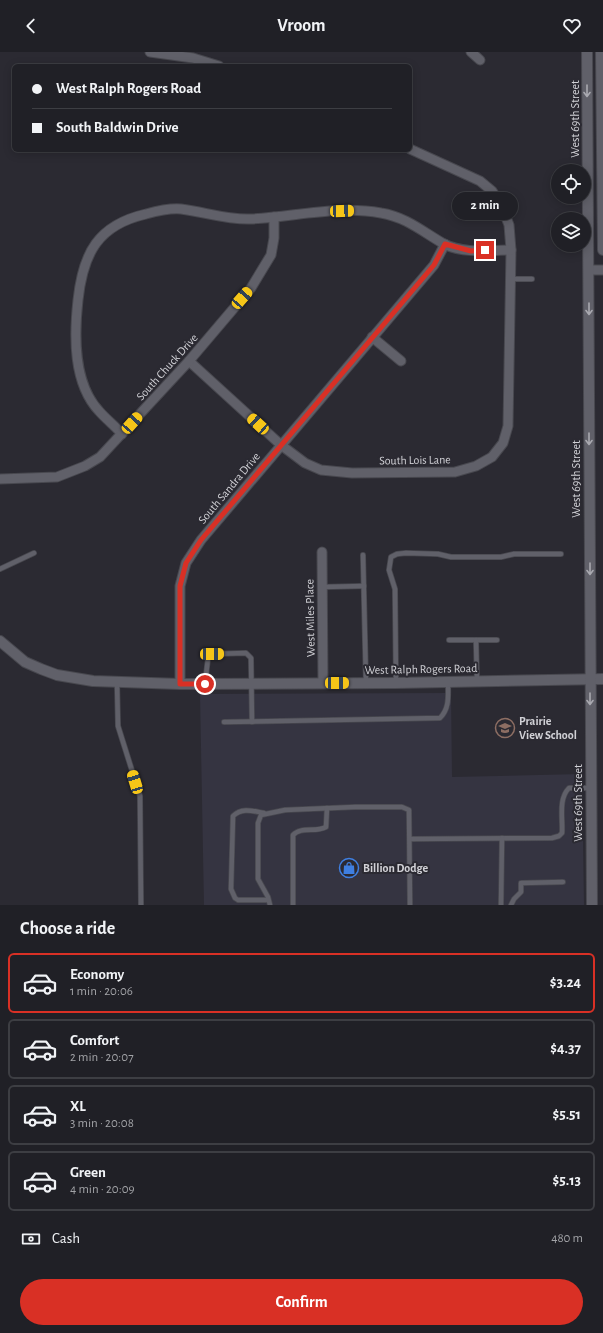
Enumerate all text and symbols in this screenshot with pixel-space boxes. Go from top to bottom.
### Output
icon: back [20,15,42,37]
icon: heart [561,15,583,37]
text: Vroom [277,17,326,35]
street label: West 69th Street [569,80,581,158]
text: West Ralph Rogers Road [56,81,201,96]
one-way arrow [584,84,591,97]
text: South Baldwin Drive [56,120,179,135]
map controls [551,164,591,252]
button: locate [551,164,591,204]
callout: 2 min [452,192,518,220]
text: 2 min [471,199,499,212]
car [330,205,354,217]
button: layers [551,212,591,252]
route end [476,241,494,259]
car [230,285,254,311]
one-way arrow [585,302,593,315]
street label: South Chuck Drive [134,331,200,403]
car [120,410,144,436]
car [245,412,271,436]
one-way arrow [585,432,593,445]
street label: West 69th Street [570,440,582,518]
street label: South Sandra Drive [196,450,262,526]
street label: South Lois Lane [379,453,451,467]
one-way arrow [586,562,594,575]
street label: West Miles Place [303,579,317,657]
car [200,648,224,660]
street label: West Ralph Rogers Road [364,662,478,676]
route start [196,675,214,693]
car [325,677,349,689]
one-way arrow [586,692,594,705]
place label: Prairie View School [519,715,577,741]
school or university icon: Prairie View School [494,717,516,739]
street label: West 69th Street [572,764,584,842]
car [126,769,144,795]
shop icon: Billion Dodge [338,857,360,879]
place label: Billion Dodge [363,862,429,874]
text: Choose a ride [20,920,115,938]
icon: car [22,965,58,1001]
text: Economy [70,967,124,982]
text: $3.24 [550,975,581,990]
text: 1 min · 20:06 [70,985,133,998]
icon: car [22,1031,58,1067]
text: Comfort [70,1033,119,1048]
text: $4.37 [550,1041,581,1056]
text: 2 min · 20:07 [70,1051,134,1064]
icon: car [22,1097,58,1133]
text: XL [70,1099,86,1114]
text: $5.51 [552,1107,581,1122]
text: 3 min · 20:08 [70,1117,134,1130]
icon: car [22,1163,58,1199]
text: Green [70,1165,106,1180]
text: $5.13 [552,1173,581,1188]
text: 4 min · 20:09 [70,1183,135,1196]
icon: cash [20,1228,42,1250]
text: Cash [52,1231,80,1246]
text: 480 m [551,1232,583,1245]
button: Confirm [20,1279,583,1325]

